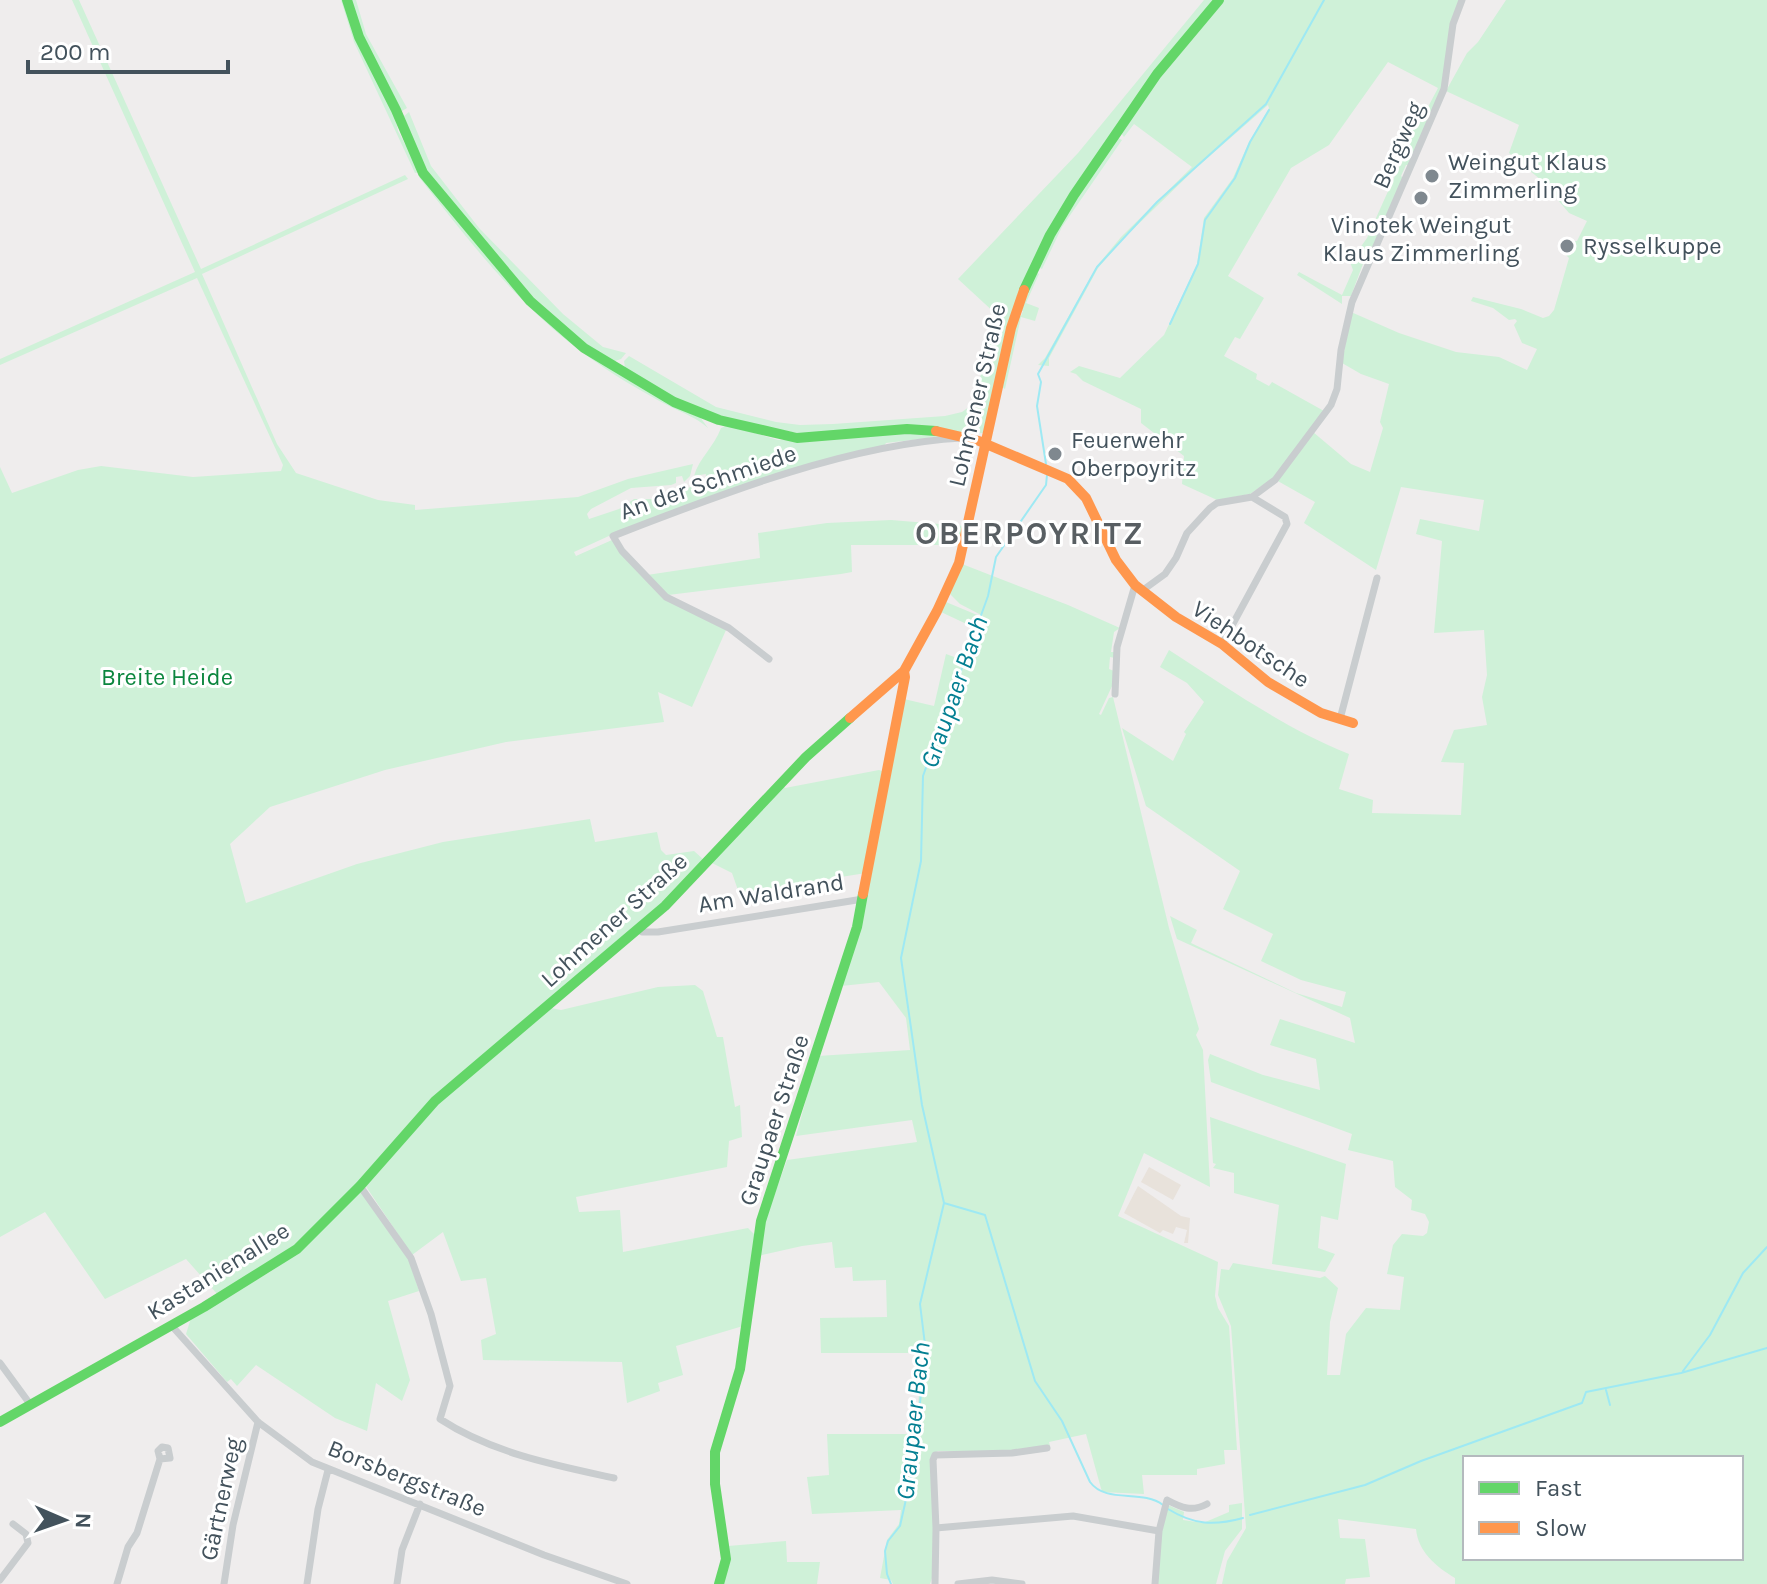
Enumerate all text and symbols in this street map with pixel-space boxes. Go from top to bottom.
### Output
scale bar [28,24,228,74]
text: 200 m [40,38,111,66]
street label: Bergweg [1366,97,1430,193]
place label: Weingut Klaus Zimmerling [1448,148,1607,204]
marker: Weingut Klaus Zimmerling [1423,167,1441,185]
marker: Vinotek Weingut Klaus Zimmerling [1412,189,1430,207]
place label: Vinotek Weingut Klaus Zimmerling [1323,211,1520,267]
place label: Rysselkuppe [1583,232,1722,260]
marker: Rysselkuppe [1558,237,1576,255]
street label: Lohmener Straße [942,301,1012,489]
place label: Feuerwehr Oberpoyritz [1071,426,1196,482]
street label: An der Schmiede [616,439,800,525]
marker: Feuerwehr Oberpoyritz [1046,445,1064,463]
district label: OBERPOYRITZ [915,515,1145,552]
street label: Viehbotsche [1187,594,1315,694]
water label: Graupaer Bach [914,612,994,772]
park label: Breite Heide [101,663,233,691]
street label: Lohmener Straße [535,847,693,993]
street label: Am Waldrand [696,868,846,918]
street label: Graupaer Straße [733,1031,815,1209]
street label: Kastanienallee [142,1216,294,1326]
water label: Graupaer Bach [889,1340,937,1502]
street label: Borsbergstraße [324,1433,490,1523]
street label: Gärtnerweg [194,1434,248,1563]
legend [1463,1456,1743,1560]
text: Fast [1535,1474,1582,1502]
north arrow [24,1480,104,1560]
text: N [70,1512,96,1529]
text: Slow [1535,1514,1587,1542]

